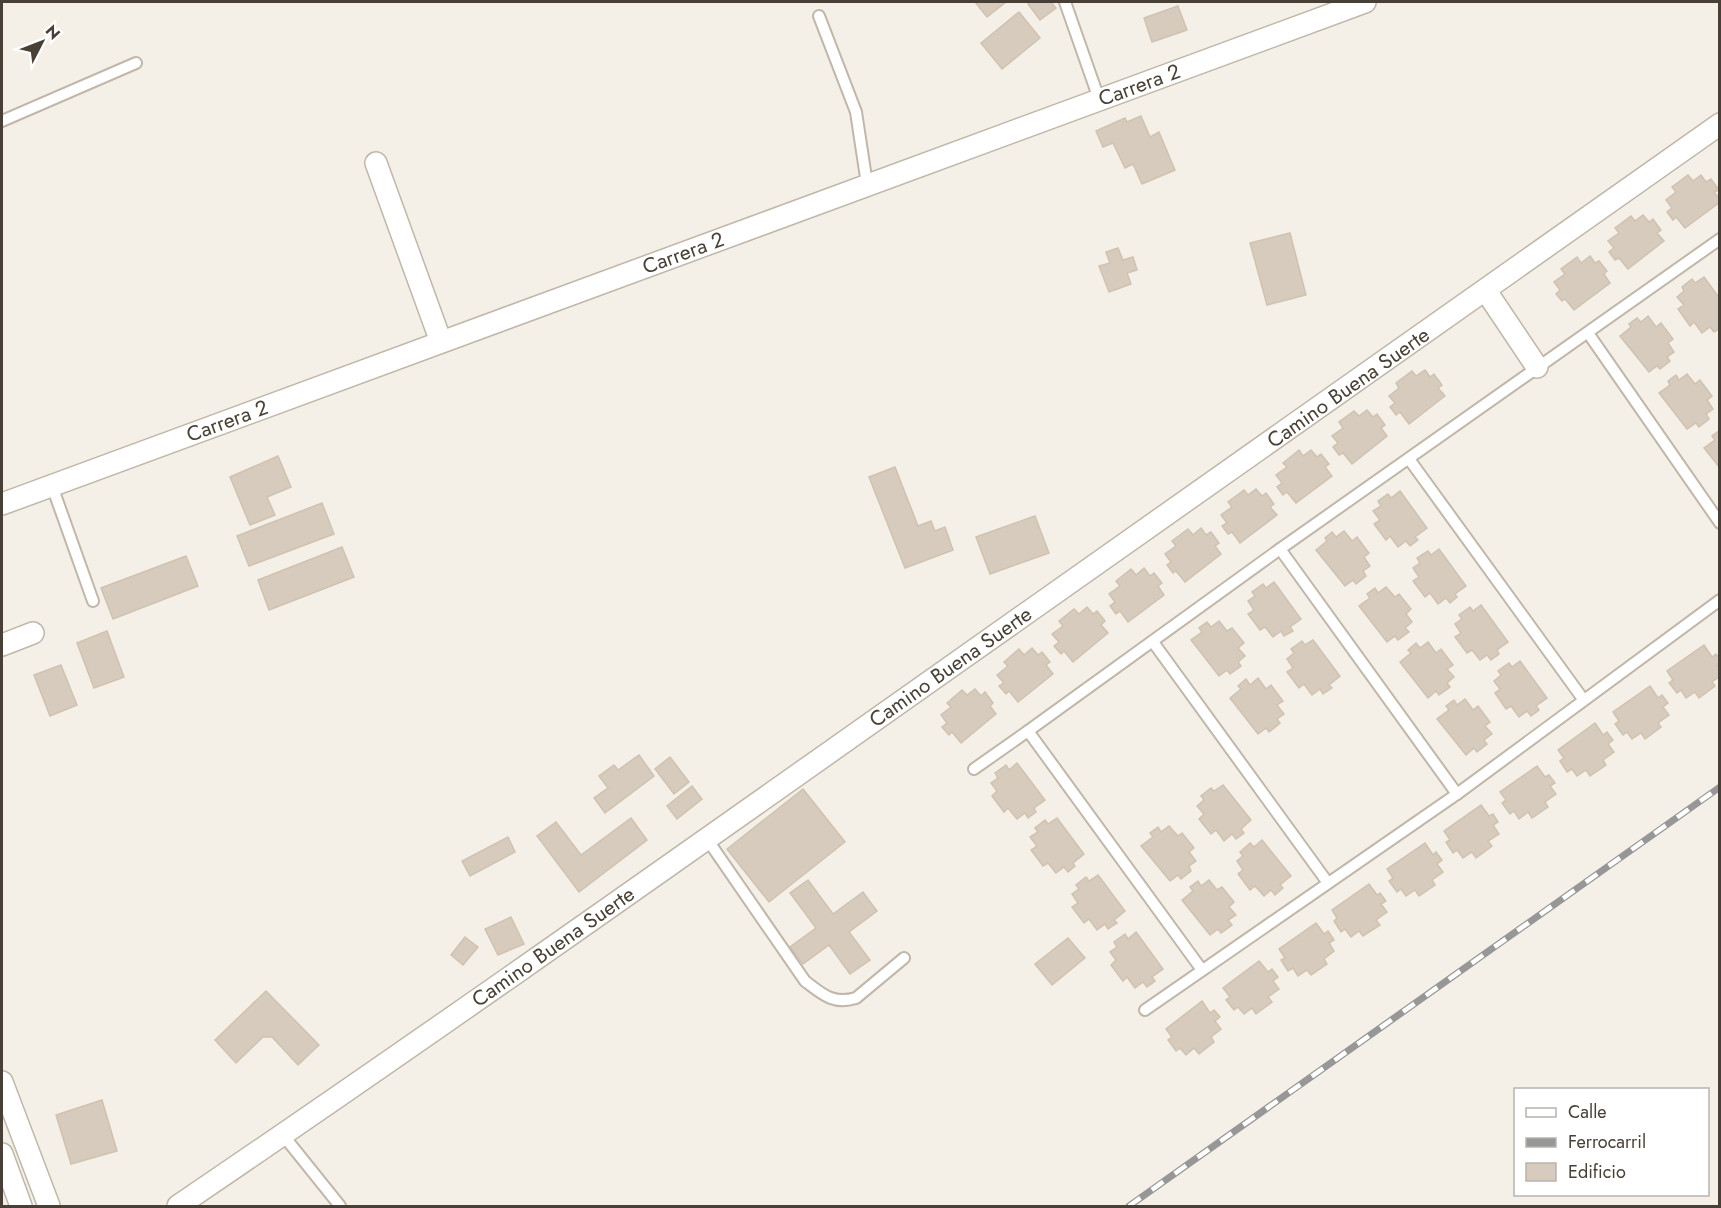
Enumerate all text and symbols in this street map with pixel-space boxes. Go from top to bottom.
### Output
north arrow [12,12,72,72]
text: N [40,20,66,45]
street label: Carrera 2 [1094,56,1184,114]
street label: Carrera 2 [638,224,728,282]
street label: Camino Buena Suerte [1261,320,1436,455]
street label: Carrera 2 [182,392,272,450]
street label: Camino Buena Suerte [863,599,1038,735]
street label: Camino Buena Suerte [466,879,641,1014]
legend [1514,1088,1709,1196]
text: Calle [1568,1099,1607,1125]
text: Ferrocarril [1568,1129,1646,1155]
text: Edificio [1568,1159,1626,1185]

